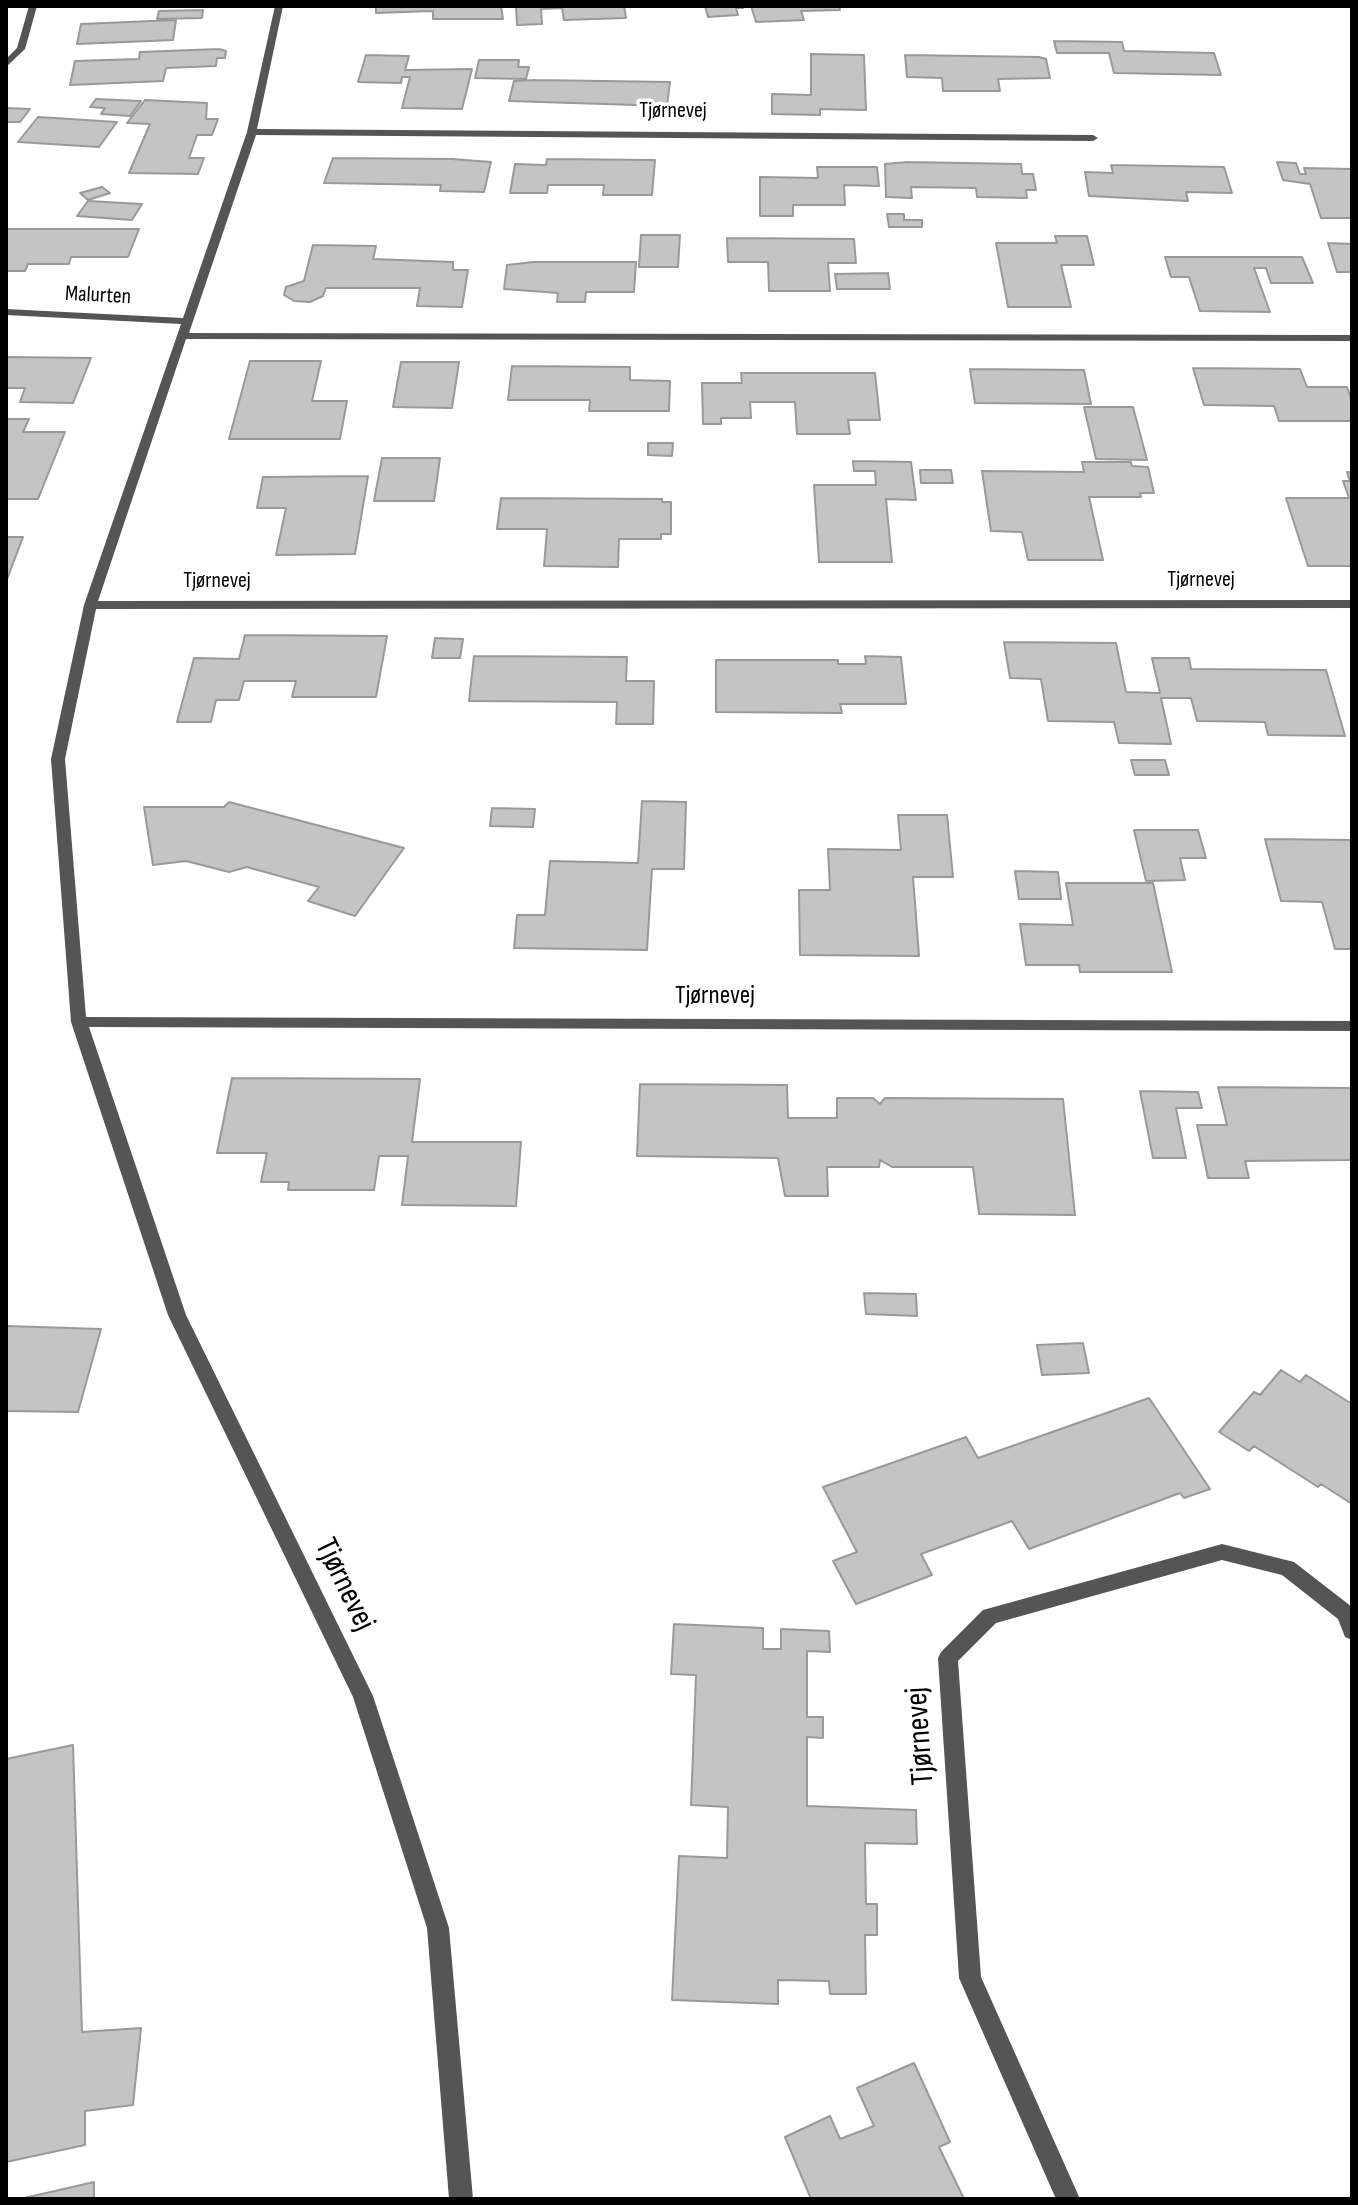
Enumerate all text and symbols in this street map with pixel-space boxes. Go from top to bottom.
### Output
street label: Tjørnevej [639,98,707,124]
street label: Malurten [64,281,132,311]
street label: Tjørnevej [1167,567,1235,593]
street label: Tjørnevej [183,568,251,594]
street label: Tjørnevej [675,980,755,1012]
street label: Tjørnevej [305,1532,383,1638]
street label: Tjørnevej [898,1686,944,1786]

